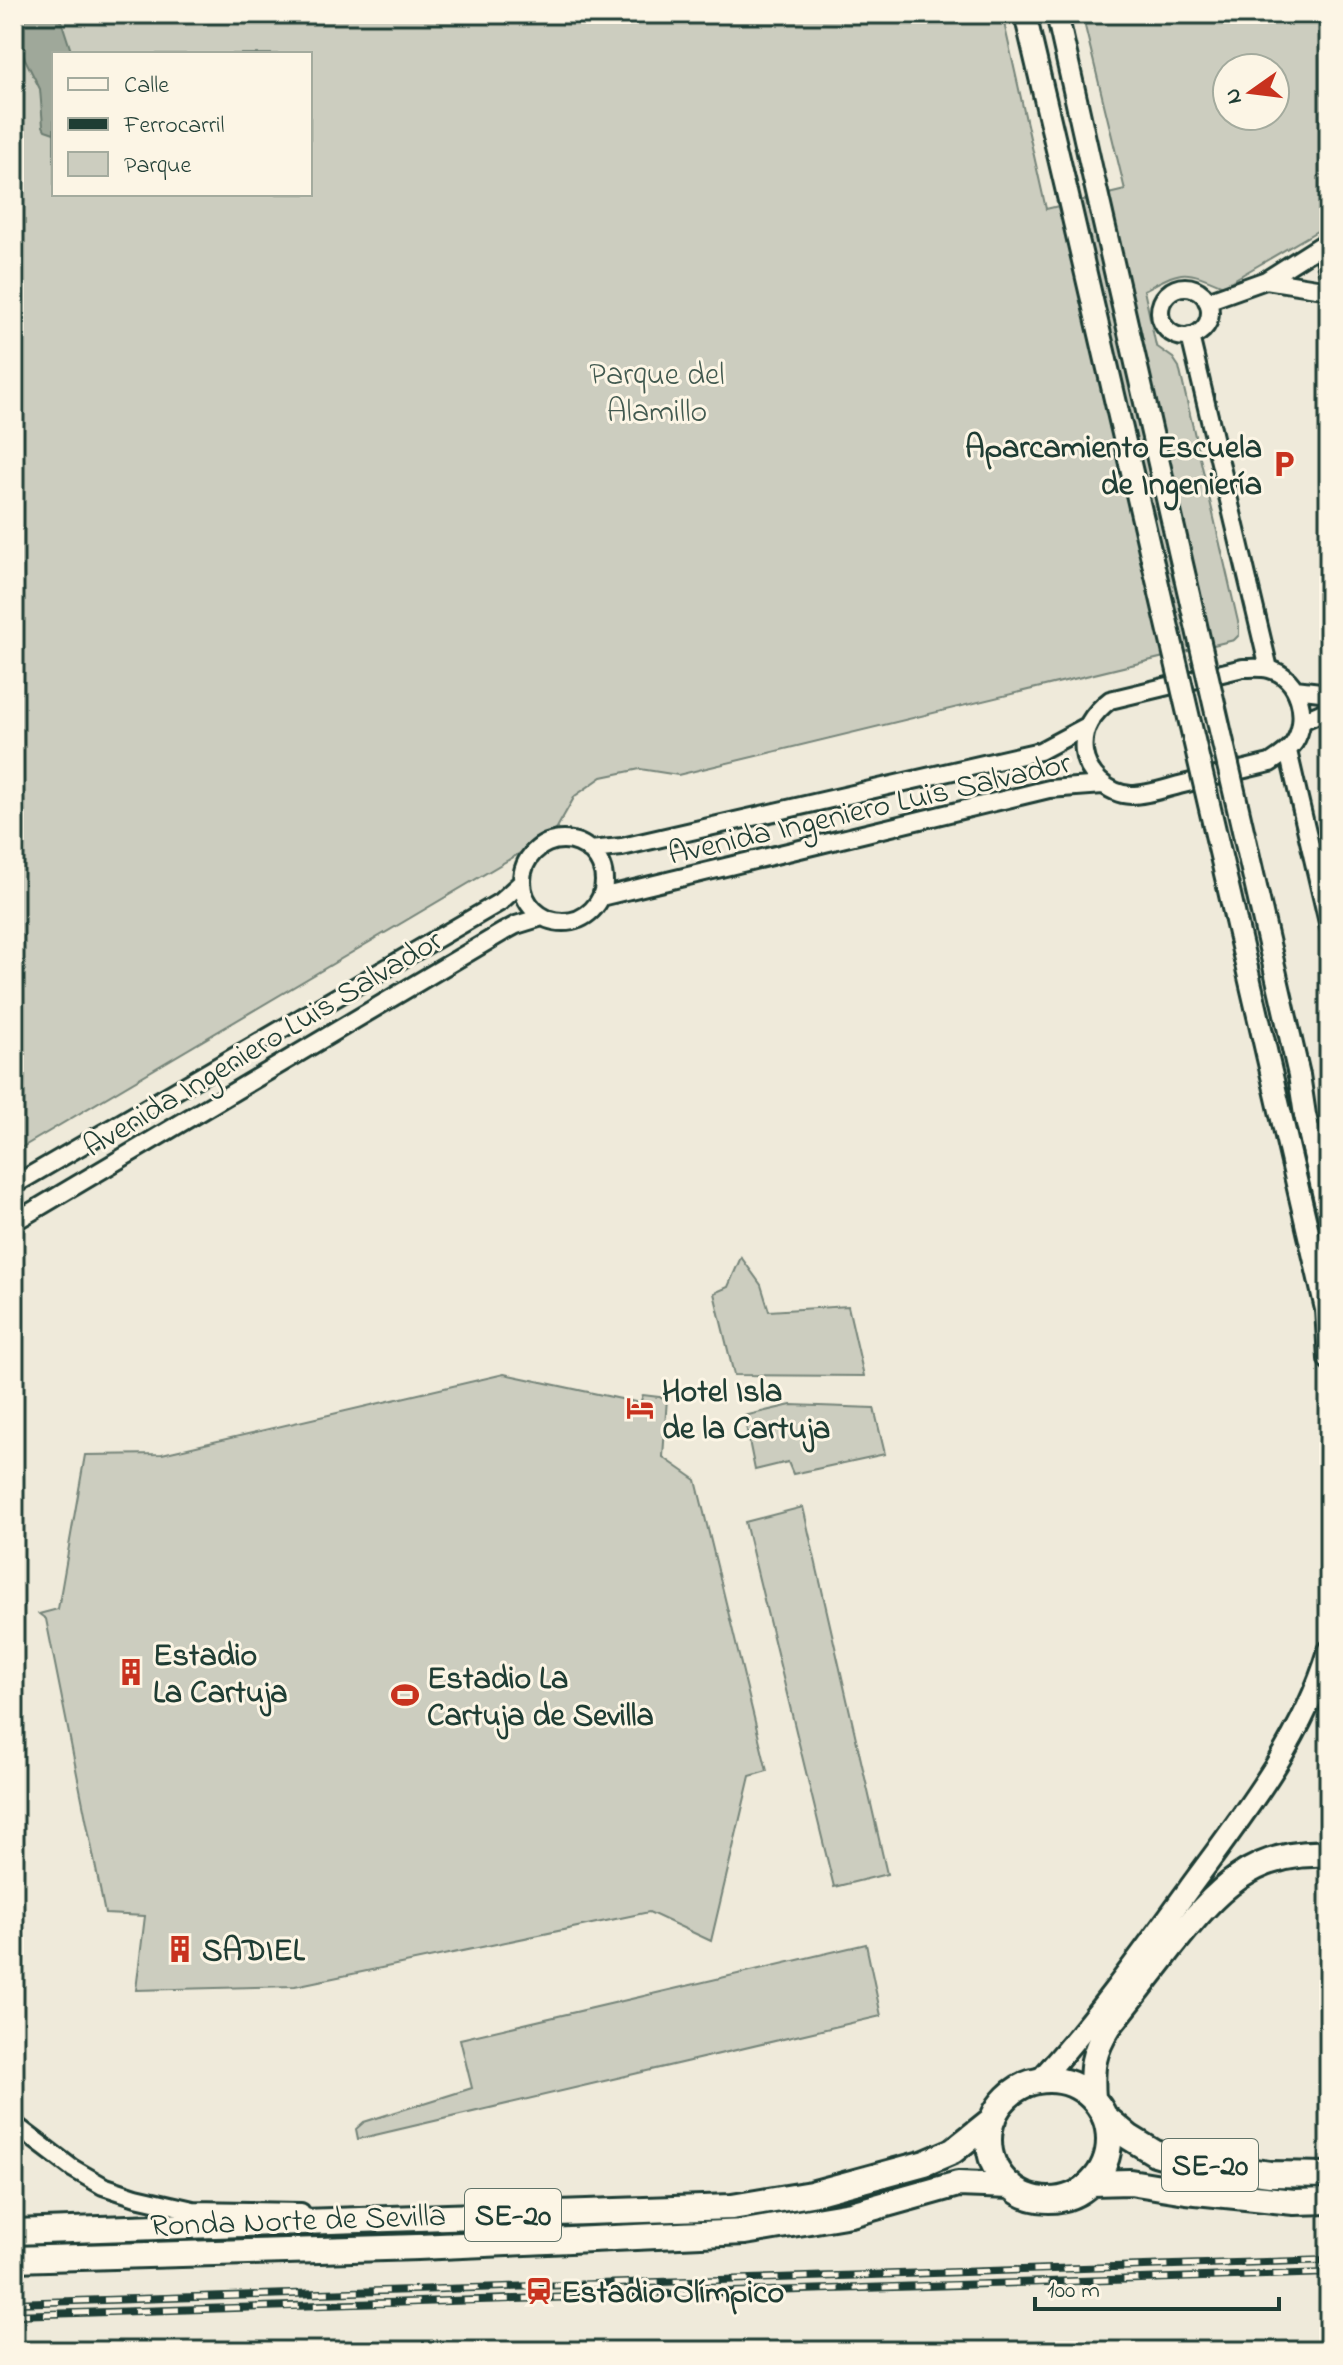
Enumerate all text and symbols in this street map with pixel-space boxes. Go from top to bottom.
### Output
legend [52,52,312,196]
north arrow [1211,52,1291,132]
text: Calle [124,69,169,104]
text: N [1217,85,1252,107]
text: Ferrocarril [123,109,225,144]
text: Parque [124,149,191,184]
park label: Parque del Alamillo [589,353,725,437]
place label: Aparcamiento Escuela de Ingeniería [965,426,1262,511]
parking icon: Aparcamiento Escuela de Ingeniería [1269,449,1299,479]
street label: Avenida Ingeniero Luis Salvador [664,741,1076,880]
street label: Avenida Ingeniero Luis Salvador [75,919,453,1171]
place label: Hotel Isla de la Cartuja [662,1370,830,1454]
hotel icon: Hotel Isla de la Cartuja [625,1393,655,1423]
place label: Estadio La Cartuja [153,1634,288,1718]
building icon: Estadio La Cartuja [116,1657,146,1687]
place label: Estadio La Cartuja de Sevilla [427,1657,654,1741]
sports icon: Estadio La Cartuja de Sevilla [390,1680,420,1710]
place label: SADIEL [202,1929,306,1976]
building icon: SADIEL [165,1934,195,1964]
road number: SE-20 [1162,2139,1258,2191]
road number: SE-20 [465,2189,561,2241]
street label: Ronda Norte de Sevilla [149,2194,447,2251]
scale bar [1035,2261,1279,2311]
place label: Estadio Olímpico [561,2271,784,2318]
text: 100 m [1047,2274,1100,2309]
station icon: Estadio Olímpico [524,2276,554,2306]

